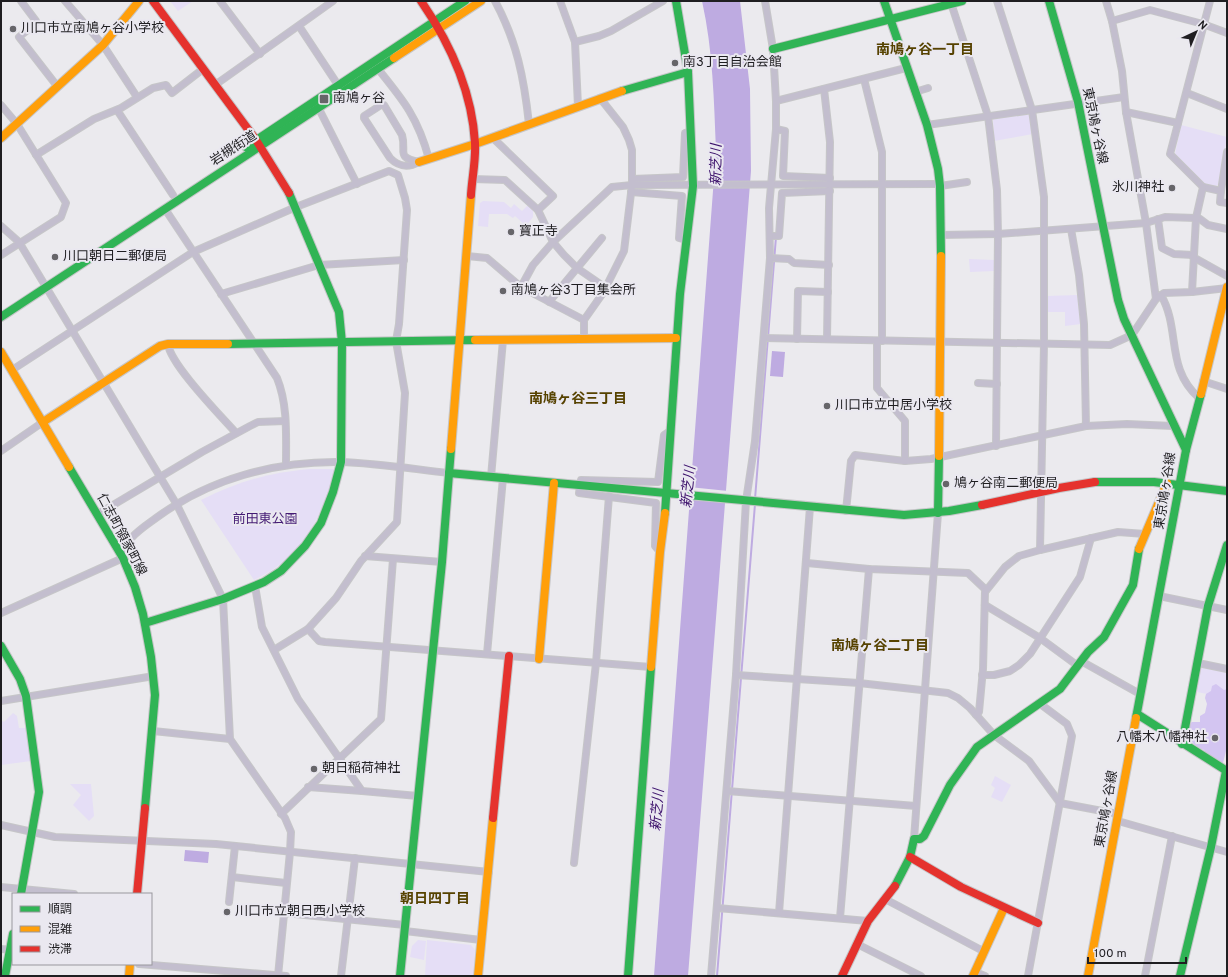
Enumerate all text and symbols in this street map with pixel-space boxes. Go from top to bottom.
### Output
north arrow [1176,12,1216,52]
text: N [1195,18,1210,33]
place label: 川口市立南鳩ヶ谷小学校 [21,20,164,37]
marker: 川口市立南鳩ヶ谷小学校 [8,24,18,34]
district label: 南鳩ヶ谷一丁目 [876,42,974,59]
place label: 南3丁目自治会館 [683,54,782,71]
marker: 南3丁目自治会館 [670,58,680,68]
street label: 東京鳩ヶ谷線 [1078,86,1111,166]
place label: 南鳩ヶ谷 [333,90,385,107]
marker: 南鳩ヶ谷 [318,93,330,105]
street label: 岩槻街道 [208,128,260,170]
water label: 新芝川 [708,142,726,186]
place label: 氷川神社 [1112,180,1164,196]
marker: 氷川神社 [1167,183,1177,193]
place label: 寶正寺 [519,224,558,240]
marker: 寶正寺 [506,227,516,237]
place label: 川口朝日二郵便局 [63,249,167,265]
marker: 川口朝日二郵便局 [50,252,60,262]
place label: 南鳩ヶ谷3丁目集会所 [511,282,636,299]
marker: 南鳩ヶ谷3丁目集会所 [498,286,508,296]
district label: 南鳩ヶ谷三丁目 [529,391,627,408]
place label: 川口市立中居小学校 [835,397,952,414]
marker: 川口市立中居小学校 [822,401,832,411]
street label: 東京鳩ヶ谷線 [1151,451,1180,531]
water label: 新芝川 [678,463,700,509]
place label: 鳩ヶ谷南二郵便局 [954,475,1058,492]
marker: 鳩ヶ谷南二郵便局 [941,479,951,489]
street label: 仁志町領家町線 [93,491,150,579]
park label: 前田東公園 [232,511,298,528]
district label: 南鳩ヶ谷二丁目 [831,638,929,655]
place label: 八幡木八幡神社 [1116,730,1207,746]
marker: 八幡木八幡神社 [1210,733,1220,743]
place label: 朝日稲荷神社 [322,761,400,777]
marker: 朝日稲荷神社 [309,764,319,774]
street label: 東京鳩ヶ谷線 [1091,769,1122,849]
water label: 新芝川 [648,786,668,832]
district label: 朝日四丁目 [400,891,470,908]
legend [12,893,152,965]
text: 順調 [48,902,72,918]
place label: 川口市立朝日西小学校 [235,903,365,920]
marker: 川口市立朝日西小学校 [222,907,232,917]
text: 混雑 [48,922,72,938]
scale bar [1088,939,1186,965]
text: 渋滞 [48,942,72,958]
text: 100 m [1094,946,1127,962]

